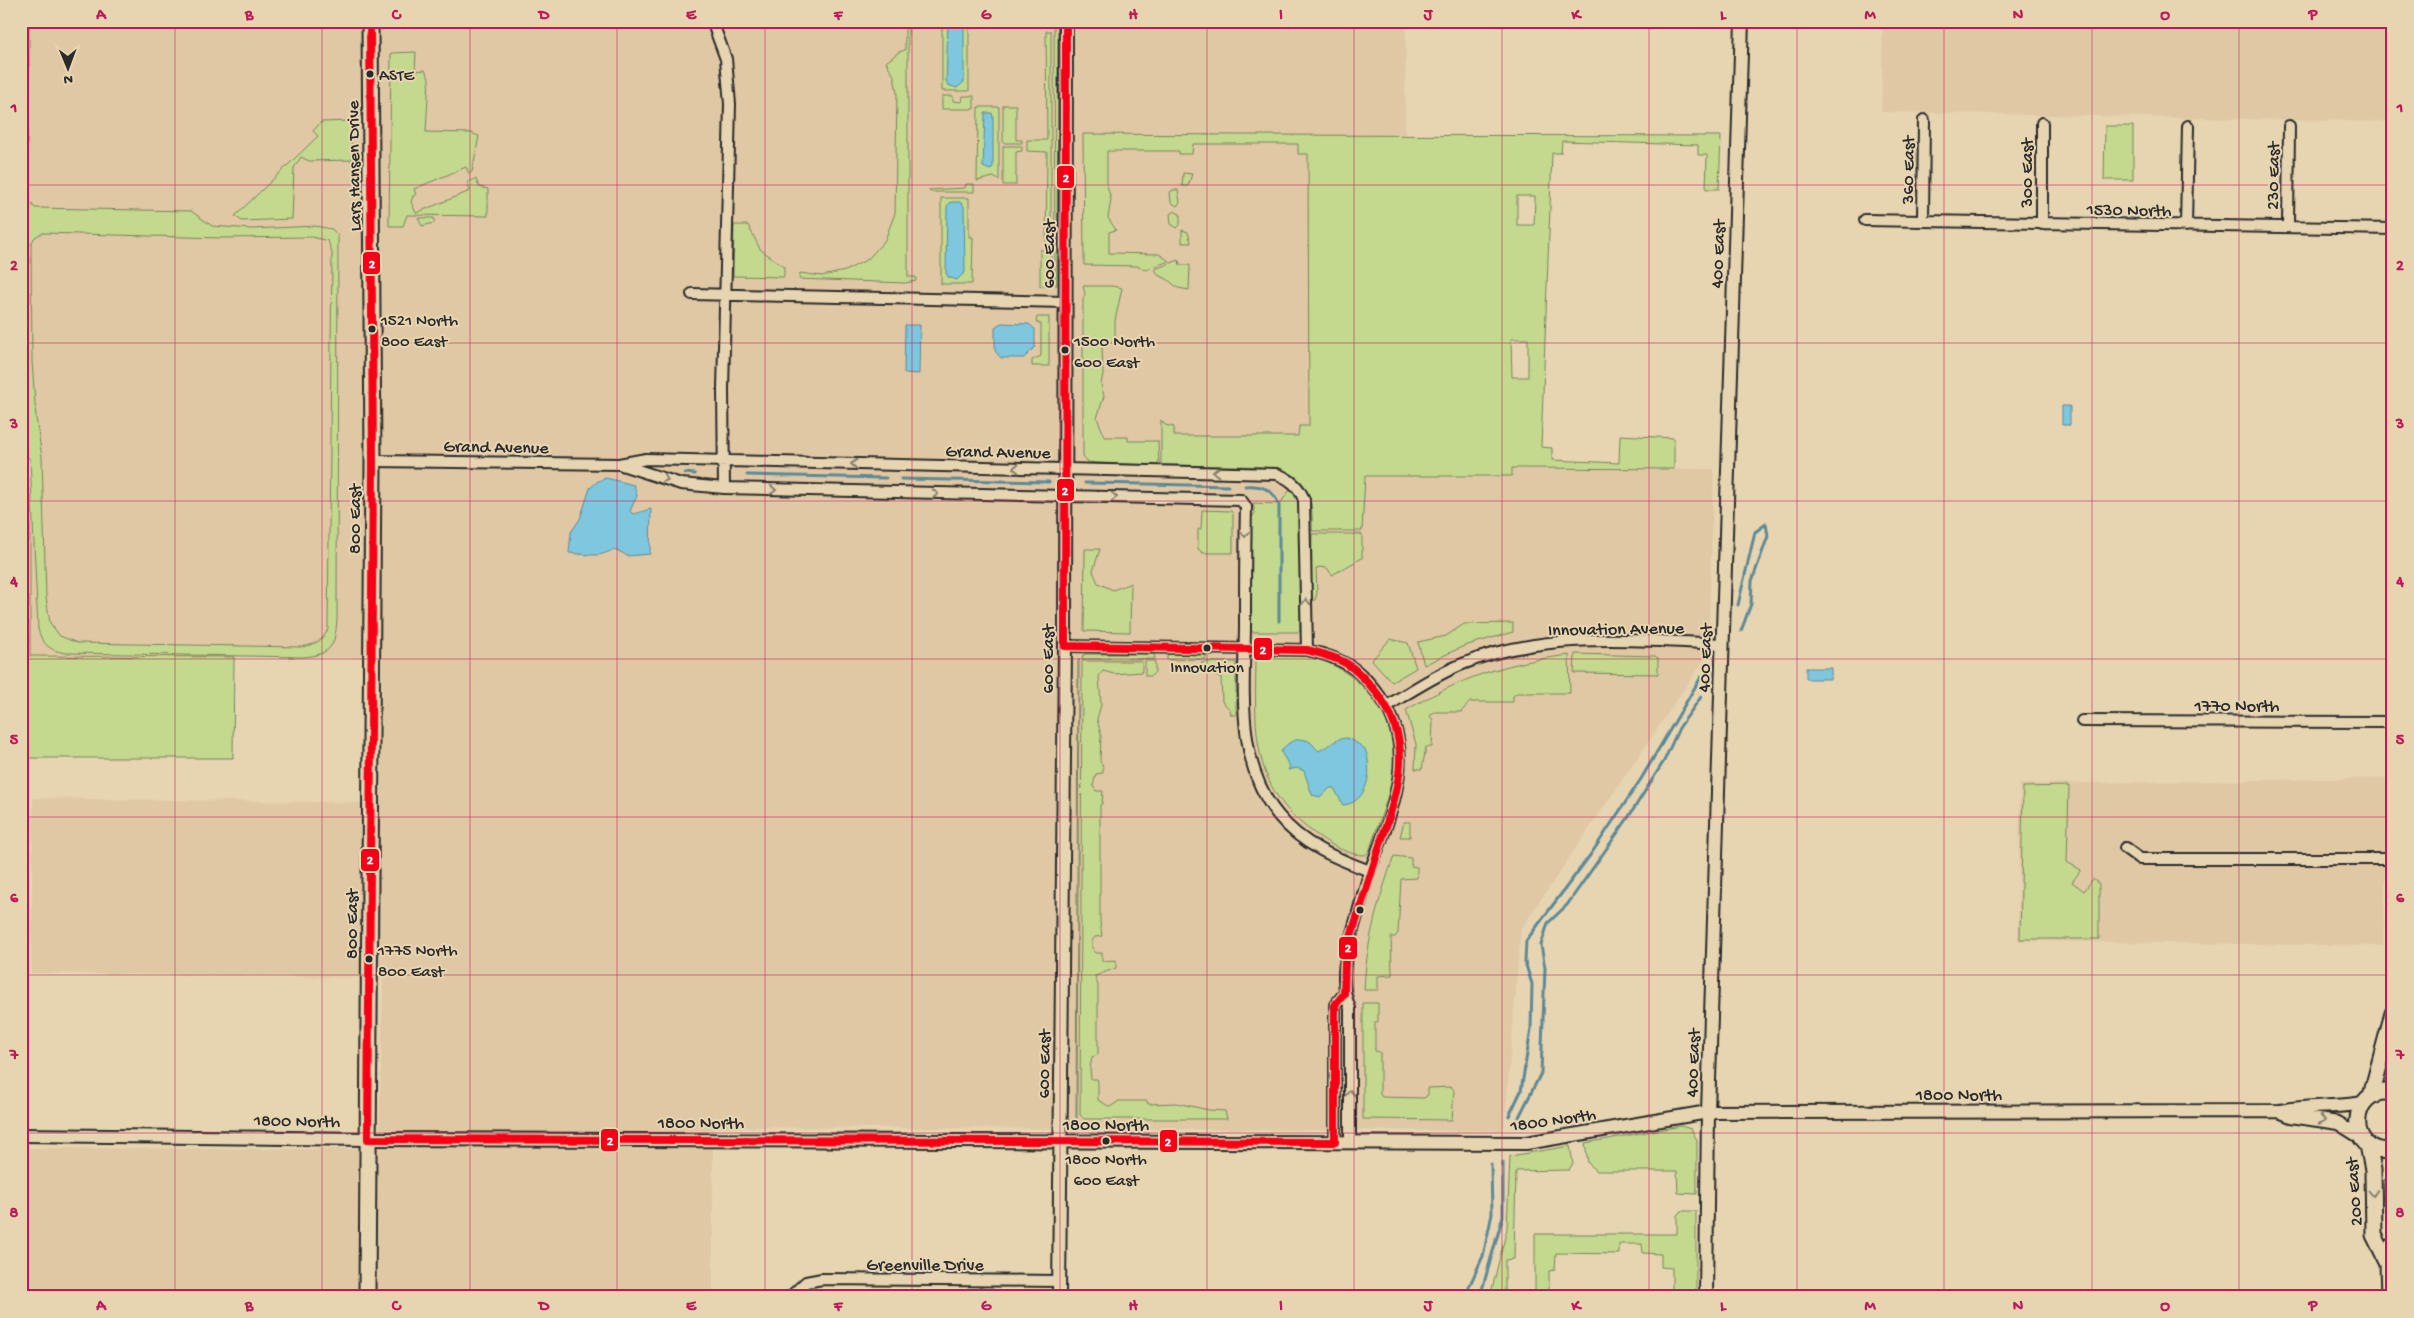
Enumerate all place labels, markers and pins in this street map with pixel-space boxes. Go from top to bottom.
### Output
place label: ASTE [379,67,415,87]
marker: ASTE [365,69,375,79]
place label: 1521 North 800 East [380,312,458,353]
marker: 1521 North 800 East [367,324,377,334]
place label: 1500 North 600 East [1073,333,1155,374]
marker: 1500 North 600 East [1060,345,1070,355]
marker: Innovation [1202,643,1212,653]
place label: Innovation [1170,659,1244,679]
unlabelled marker [1355,905,1365,915]
place label: 1775 North 800 East [377,942,458,983]
marker: 1775 North 800 East [364,954,374,964]
marker: 1800 North 600 East [1101,1136,1111,1146]
place label: 1800 North 600 East [1064,1151,1147,1192]

